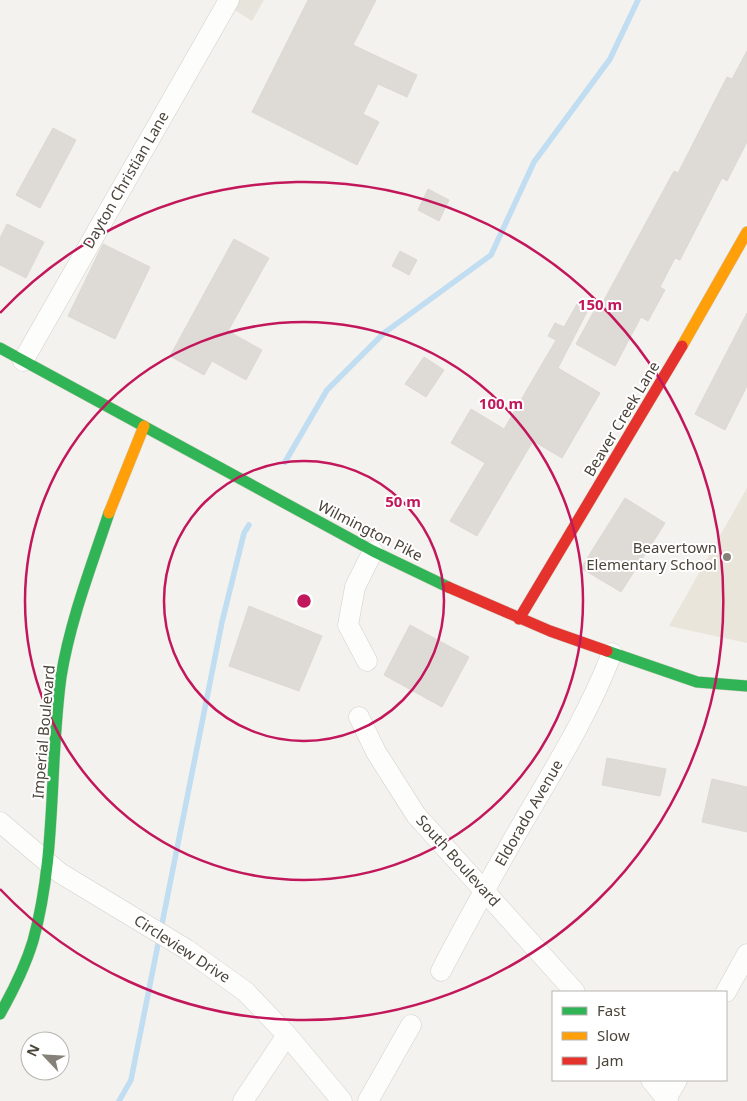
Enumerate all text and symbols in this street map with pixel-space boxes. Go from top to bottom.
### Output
street label: Dayton Christian Lane [78,107,173,252]
text: 150 m [578,294,622,314]
street label: Beaver Creek Lane [579,357,663,480]
text: 100 m [479,393,523,413]
text: 50 m [385,491,421,511]
street label: Wilmington Pike [315,495,426,565]
place label: Beavertown Elementary School [586,537,717,574]
marker: Beavertown Elementary School [721,551,733,563]
centre of rings [295,592,313,610]
street label: Imperial Boulevard [27,664,59,800]
street label: Eldorado Avenue [490,756,567,869]
street label: South Boulevard [412,810,505,910]
street label: Circleview Drive [131,910,235,987]
legend [552,991,727,1081]
text: Fast [597,1000,626,1020]
text: Slow [597,1025,630,1045]
north arrow [20,1031,70,1081]
text: N [22,1041,44,1059]
text: Jam [595,1050,624,1070]

